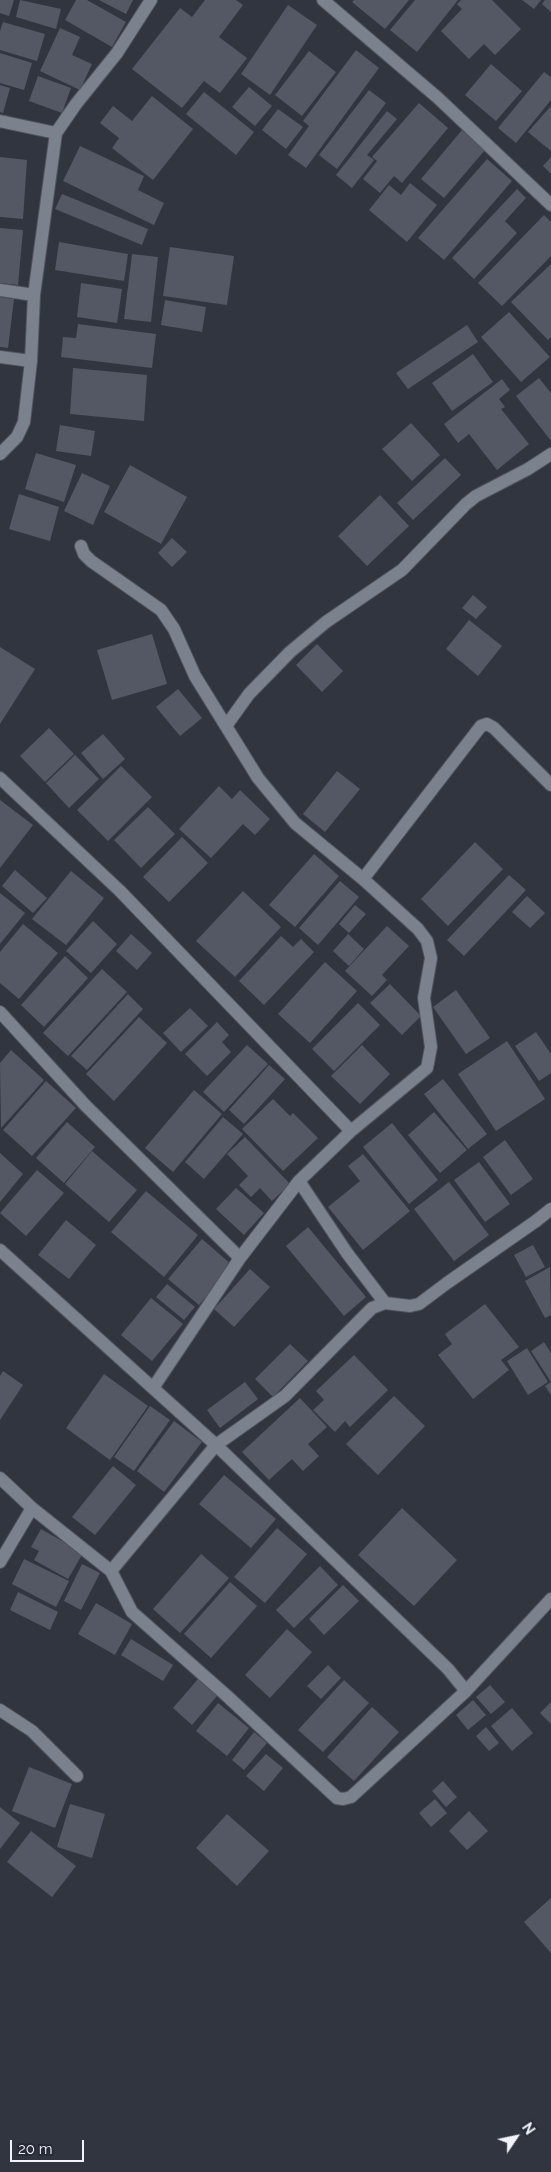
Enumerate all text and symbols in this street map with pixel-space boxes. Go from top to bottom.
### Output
north arrow [491,2112,541,2162]
text: N [519,2120,538,2138]
scale bar [12,2130,86,2162]
text: 20 m [18,2140,53,2158]

